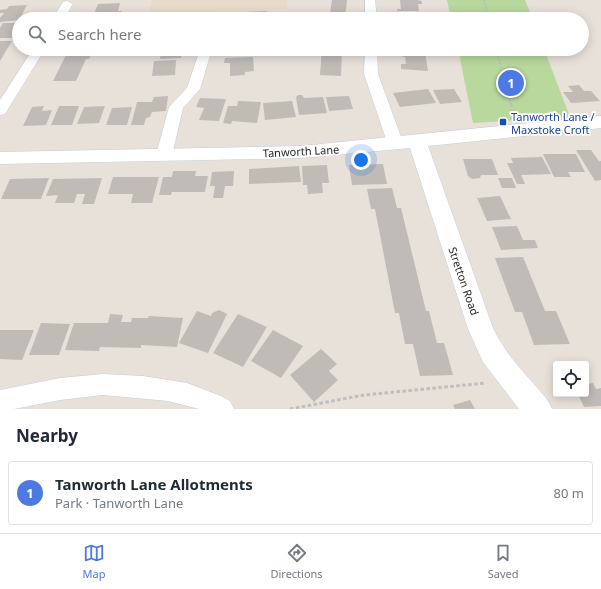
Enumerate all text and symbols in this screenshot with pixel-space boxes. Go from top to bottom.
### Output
search box [12,12,589,56]
icon: search [26,23,48,45]
text: Search here [58,24,141,44]
pin: 1 [498,68,524,98]
place label: Tanworth Lane / Maxstoke Croft [511,109,595,137]
marker: Tanworth Lane / Maxstoke Croft [498,117,508,127]
street label: Tanworth Lane [262,142,340,160]
your location [351,150,371,170]
street label: Stretton Road [445,245,483,317]
map controls [553,361,589,397]
button: locate [553,361,589,397]
text: Nearby [16,424,78,447]
text: Tanworth Lane Allotments [55,474,253,494]
text: 1 [26,484,34,502]
text: 80 m [554,484,584,502]
text: Park · Tanworth Lane [55,494,183,512]
tab: Map [83,542,105,581]
tab: Directions [270,542,323,581]
tab: Saved [488,542,518,581]

